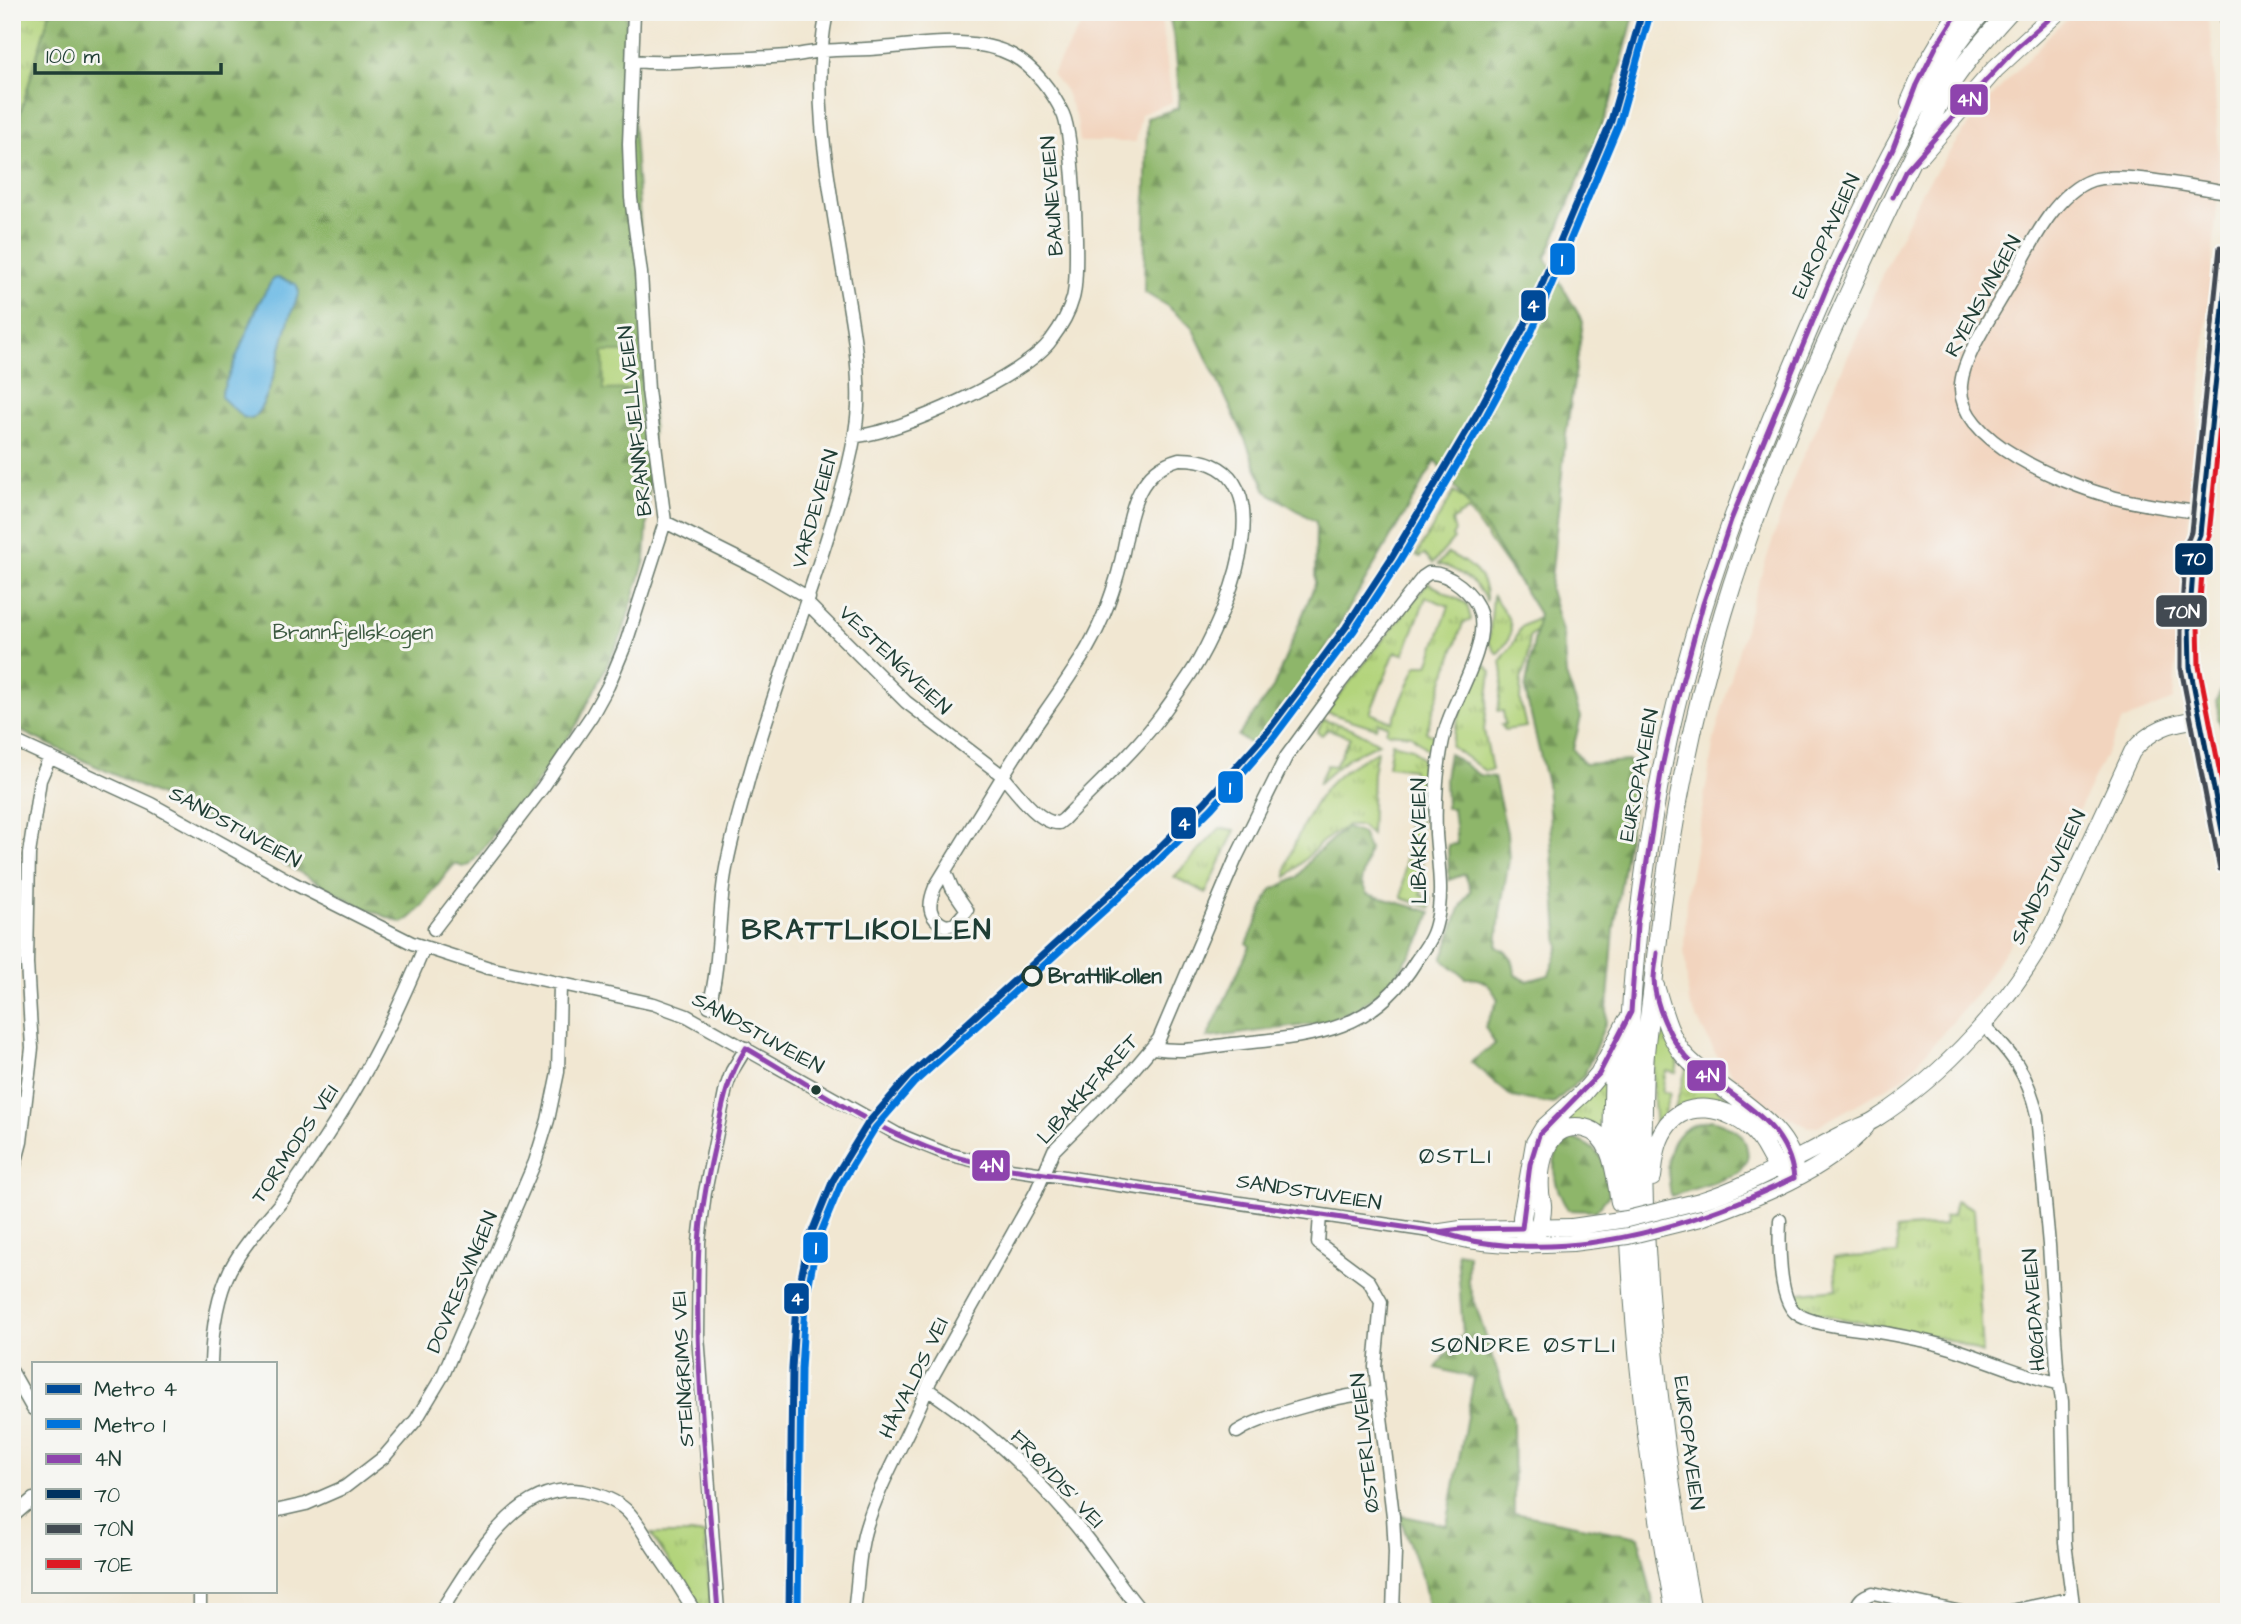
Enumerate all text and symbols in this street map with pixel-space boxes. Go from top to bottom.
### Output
scale bar [35,32,220,76]
text: 100 m [46,42,101,71]
line badge: 4N [1949,83,1989,116]
text: 4N [1957,87,1982,114]
street label: BAUNEVEIEN [1033,135,1071,257]
street label: EUROPAVEIEN [1784,169,1868,303]
street label: RYENSVINGEN [1938,230,2028,362]
line badge: 1 [1549,242,1576,276]
text: 1 [1561,247,1564,274]
line badge: 4 [1520,289,1547,322]
text: 4 [1527,293,1540,320]
street label: BRANNFJELLVEIEN [611,324,659,518]
street label: VARDEVEIEN [784,446,846,572]
line badge: 70 [2174,542,2214,576]
text: 70 [2181,546,2206,573]
line badge: 70N [2155,594,2208,628]
street label: VESTENGVEIEN [832,599,958,721]
text: 70N [2163,599,2200,626]
park label: Brannfjellskogen [273,618,433,649]
street label: EUROPAVEIEN [1612,706,1666,844]
line badge: 1 [1217,770,1244,804]
text: 1 [1229,775,1232,802]
street label: LIBAKKVEIEN [1405,778,1434,904]
street label: SANDSTUVEIEN [164,779,306,875]
street label: SANDSTUVEIEN [2003,805,2093,949]
line badge: 4 [1170,806,1197,840]
text: 4 [1178,811,1191,838]
district label: BRATTLIKOLLEN [742,911,992,950]
place label: Brattlikollen [1048,962,1162,991]
marker: Brattlikollen [1022,966,1042,986]
street label: SANDSTUVEIEN [687,985,829,1081]
street label: LIBAKKFARET [1030,1027,1146,1151]
line badge: 4N [1686,1059,1727,1092]
text: 4N [1695,1063,1720,1090]
street label: TORMODS VEI [244,1079,346,1209]
unlabelled marker [809,1083,823,1097]
district label: ØSTLI [1419,1140,1493,1172]
line badge: 4N [971,1149,1011,1182]
text: 4N [979,1153,1004,1180]
street label: SANDSTUVEIEN [1234,1166,1384,1218]
street label: DOVRESVINGEN [419,1207,505,1357]
line badge: 1 [802,1231,829,1264]
text: 1 [815,1235,818,1262]
street label: HØGDAVEIEN [2015,1248,2053,1372]
line badge: 4 [783,1282,810,1315]
text: 4 [791,1286,804,1313]
street label: STEINGRIMS VEI [664,1290,702,1448]
street label: HÅVALDS VEI [872,1312,956,1444]
district label: SØNDRE ØSTLI [1431,1329,1617,1361]
legend [32,1362,276,1592]
street label: ØSTERLIVEIEN [1343,1372,1387,1514]
street label: EUROPAVEIEN [1666,1374,1712,1512]
text: Metro 4 [94,1375,177,1404]
text: Metro 1 [94,1411,166,1440]
street label: FRØYDIS' VEI [1004,1423,1110,1535]
text: 4N [94,1445,121,1474]
text: 70 [94,1481,120,1510]
text: 70N [94,1515,133,1544]
text: 70E [94,1551,133,1580]

